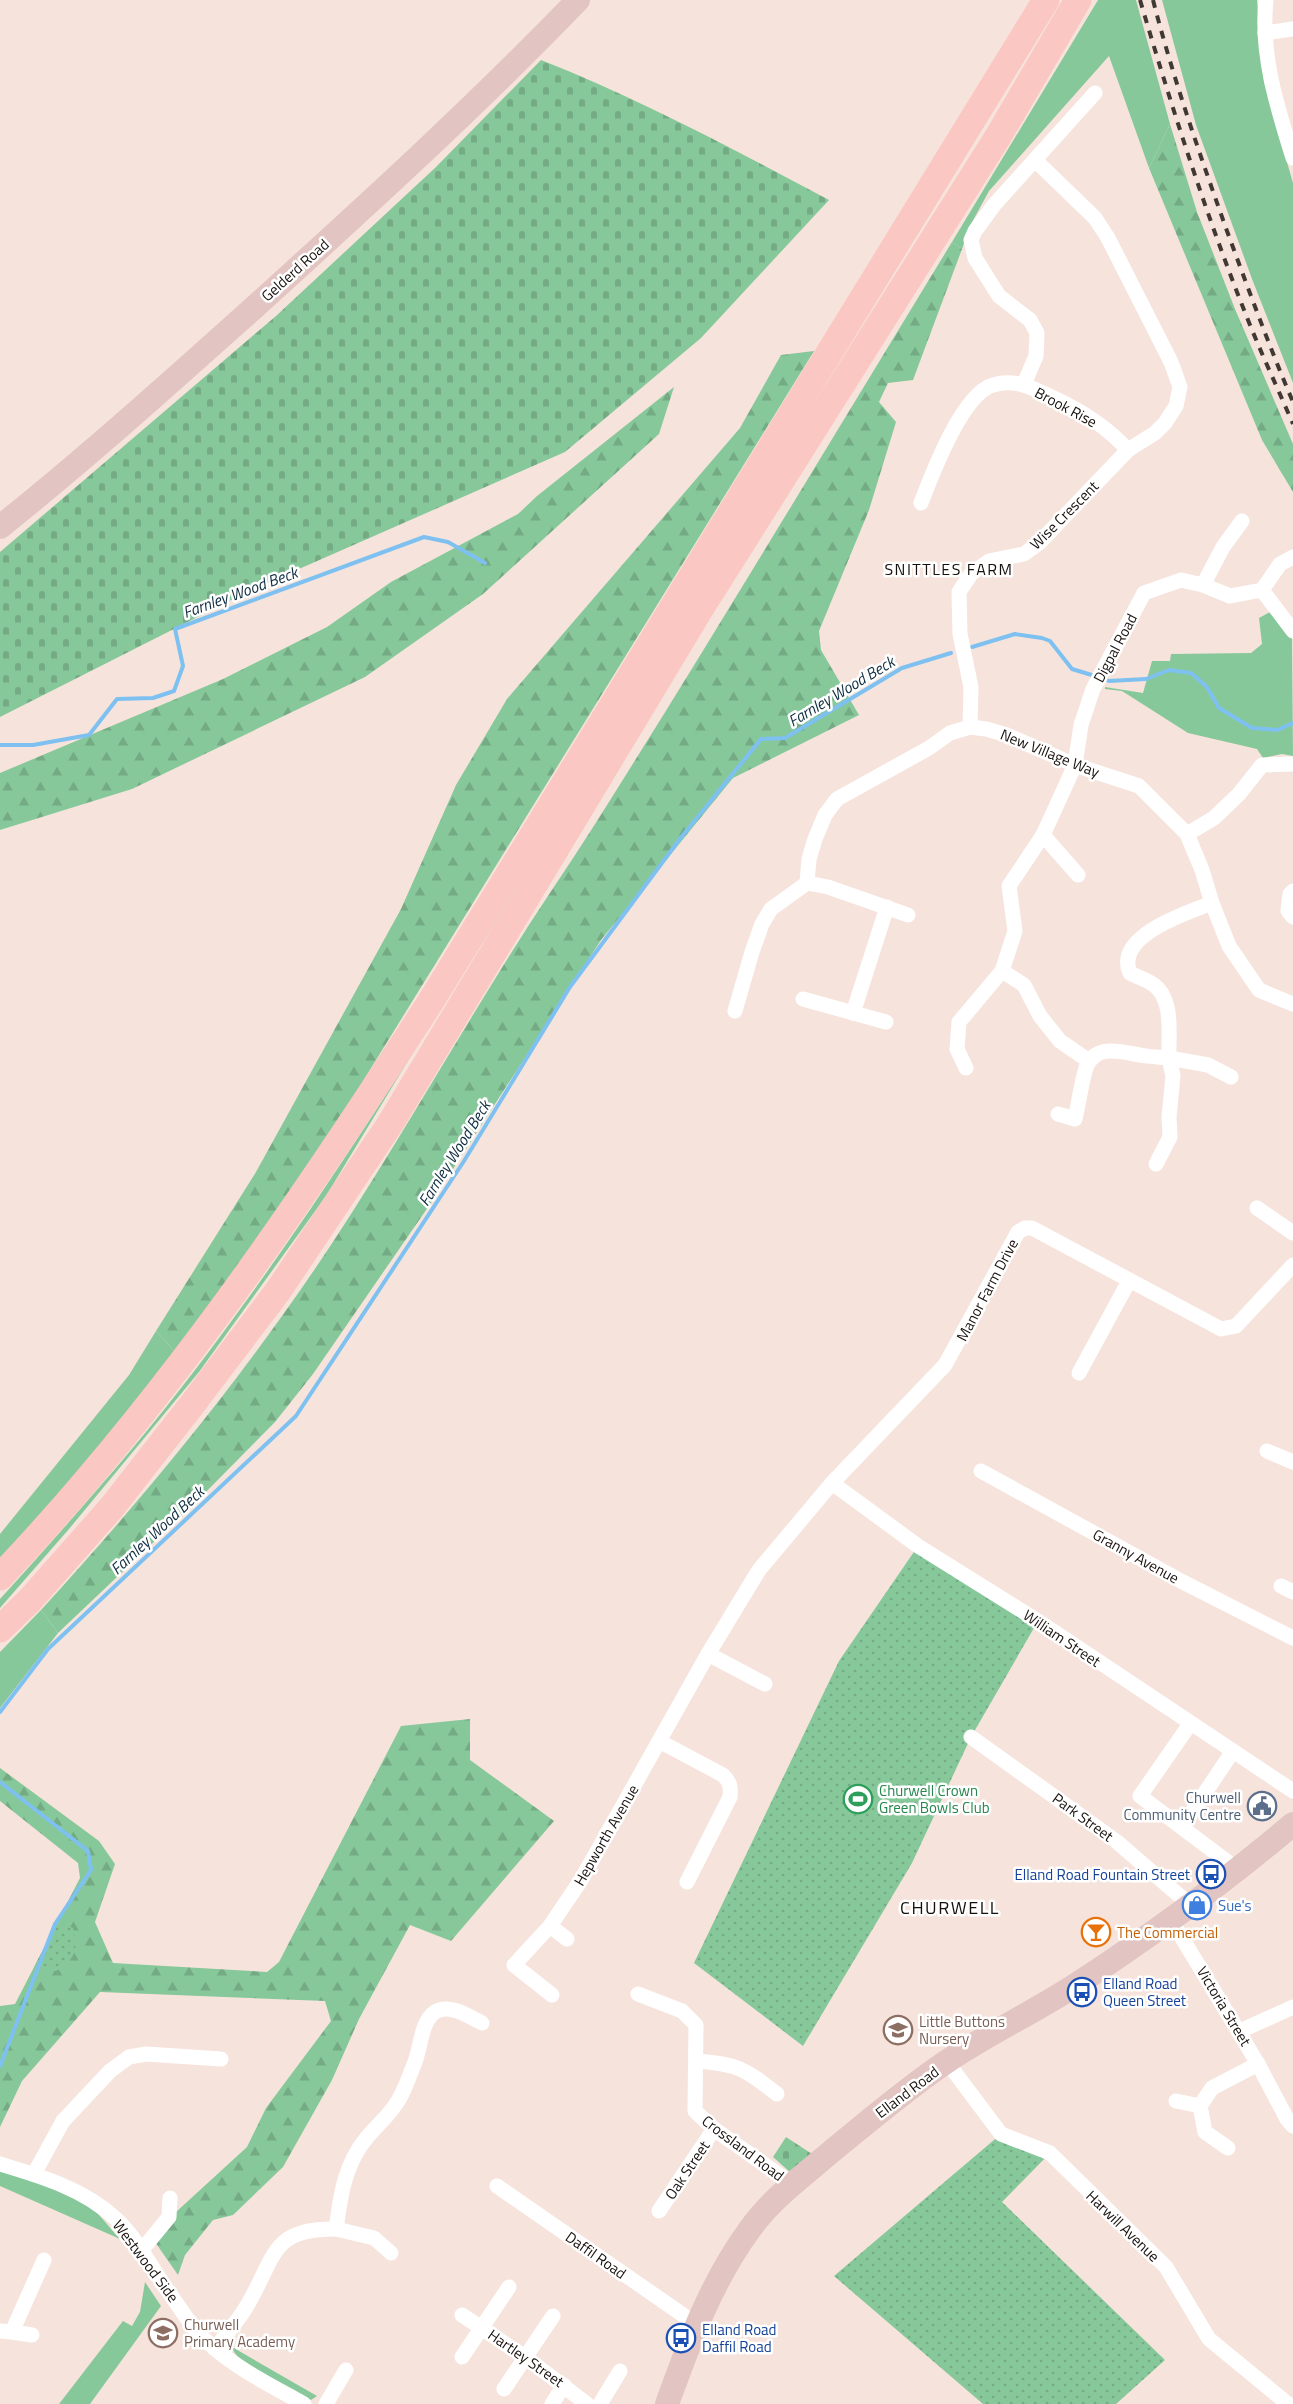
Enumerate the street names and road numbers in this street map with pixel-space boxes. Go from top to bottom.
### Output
street label: Gelderd Road [256,233,334,307]
street label: Brook Rise [1031,381,1101,433]
street label: Wise Crescent [1024,475,1104,555]
street label: Digpal Road [1087,609,1143,687]
street label: New Village Way [997,723,1103,783]
street label: Manor Farm Drive [950,1235,1024,1345]
street label: Granny Avenue [1089,1523,1183,1589]
street label: William Street [1019,1604,1106,1673]
street label: Hepworth Avenue [568,1780,644,1890]
street label: Park Street [1048,1787,1119,1848]
street label: Victoria Street [1191,1962,1257,2051]
street label: Elland Road [870,2060,944,2124]
street label: Crossland Road [697,2109,789,2187]
street label: Oak Street [659,2135,716,2204]
street label: Harwill Avenue [1081,2185,1165,2267]
street label: Westwood Side [107,2215,185,2307]
street label: Daffil Road [561,2226,631,2284]
street label: Hartley Street [483,2323,569,2393]

